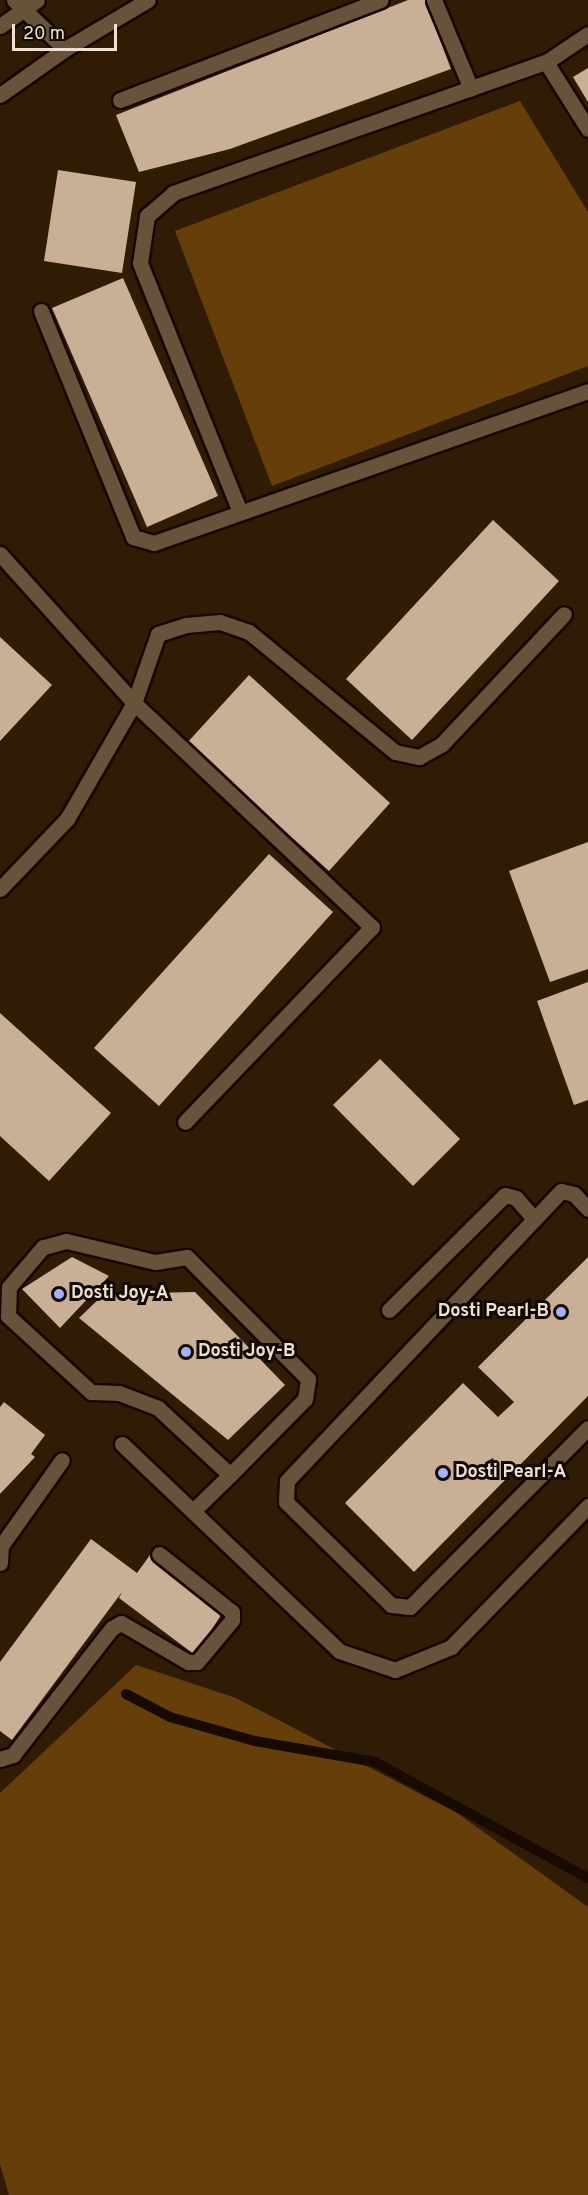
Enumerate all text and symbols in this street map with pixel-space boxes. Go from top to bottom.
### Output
scale bar [15,12,120,50]
text: 20 m [23,23,65,46]
place label: Dosti Joy-A [71,1283,169,1305]
marker: Dosti Joy-A [52,1287,66,1301]
place label: Dosti Pearl-B [438,1301,549,1323]
marker: Dosti Pearl-B [554,1305,568,1319]
place label: Dosti Joy-B [198,1341,295,1363]
marker: Dosti Joy-B [179,1345,193,1359]
place label: Dosti Pearl-A [455,1462,567,1484]
marker: Dosti Pearl-A [436,1466,450,1480]

